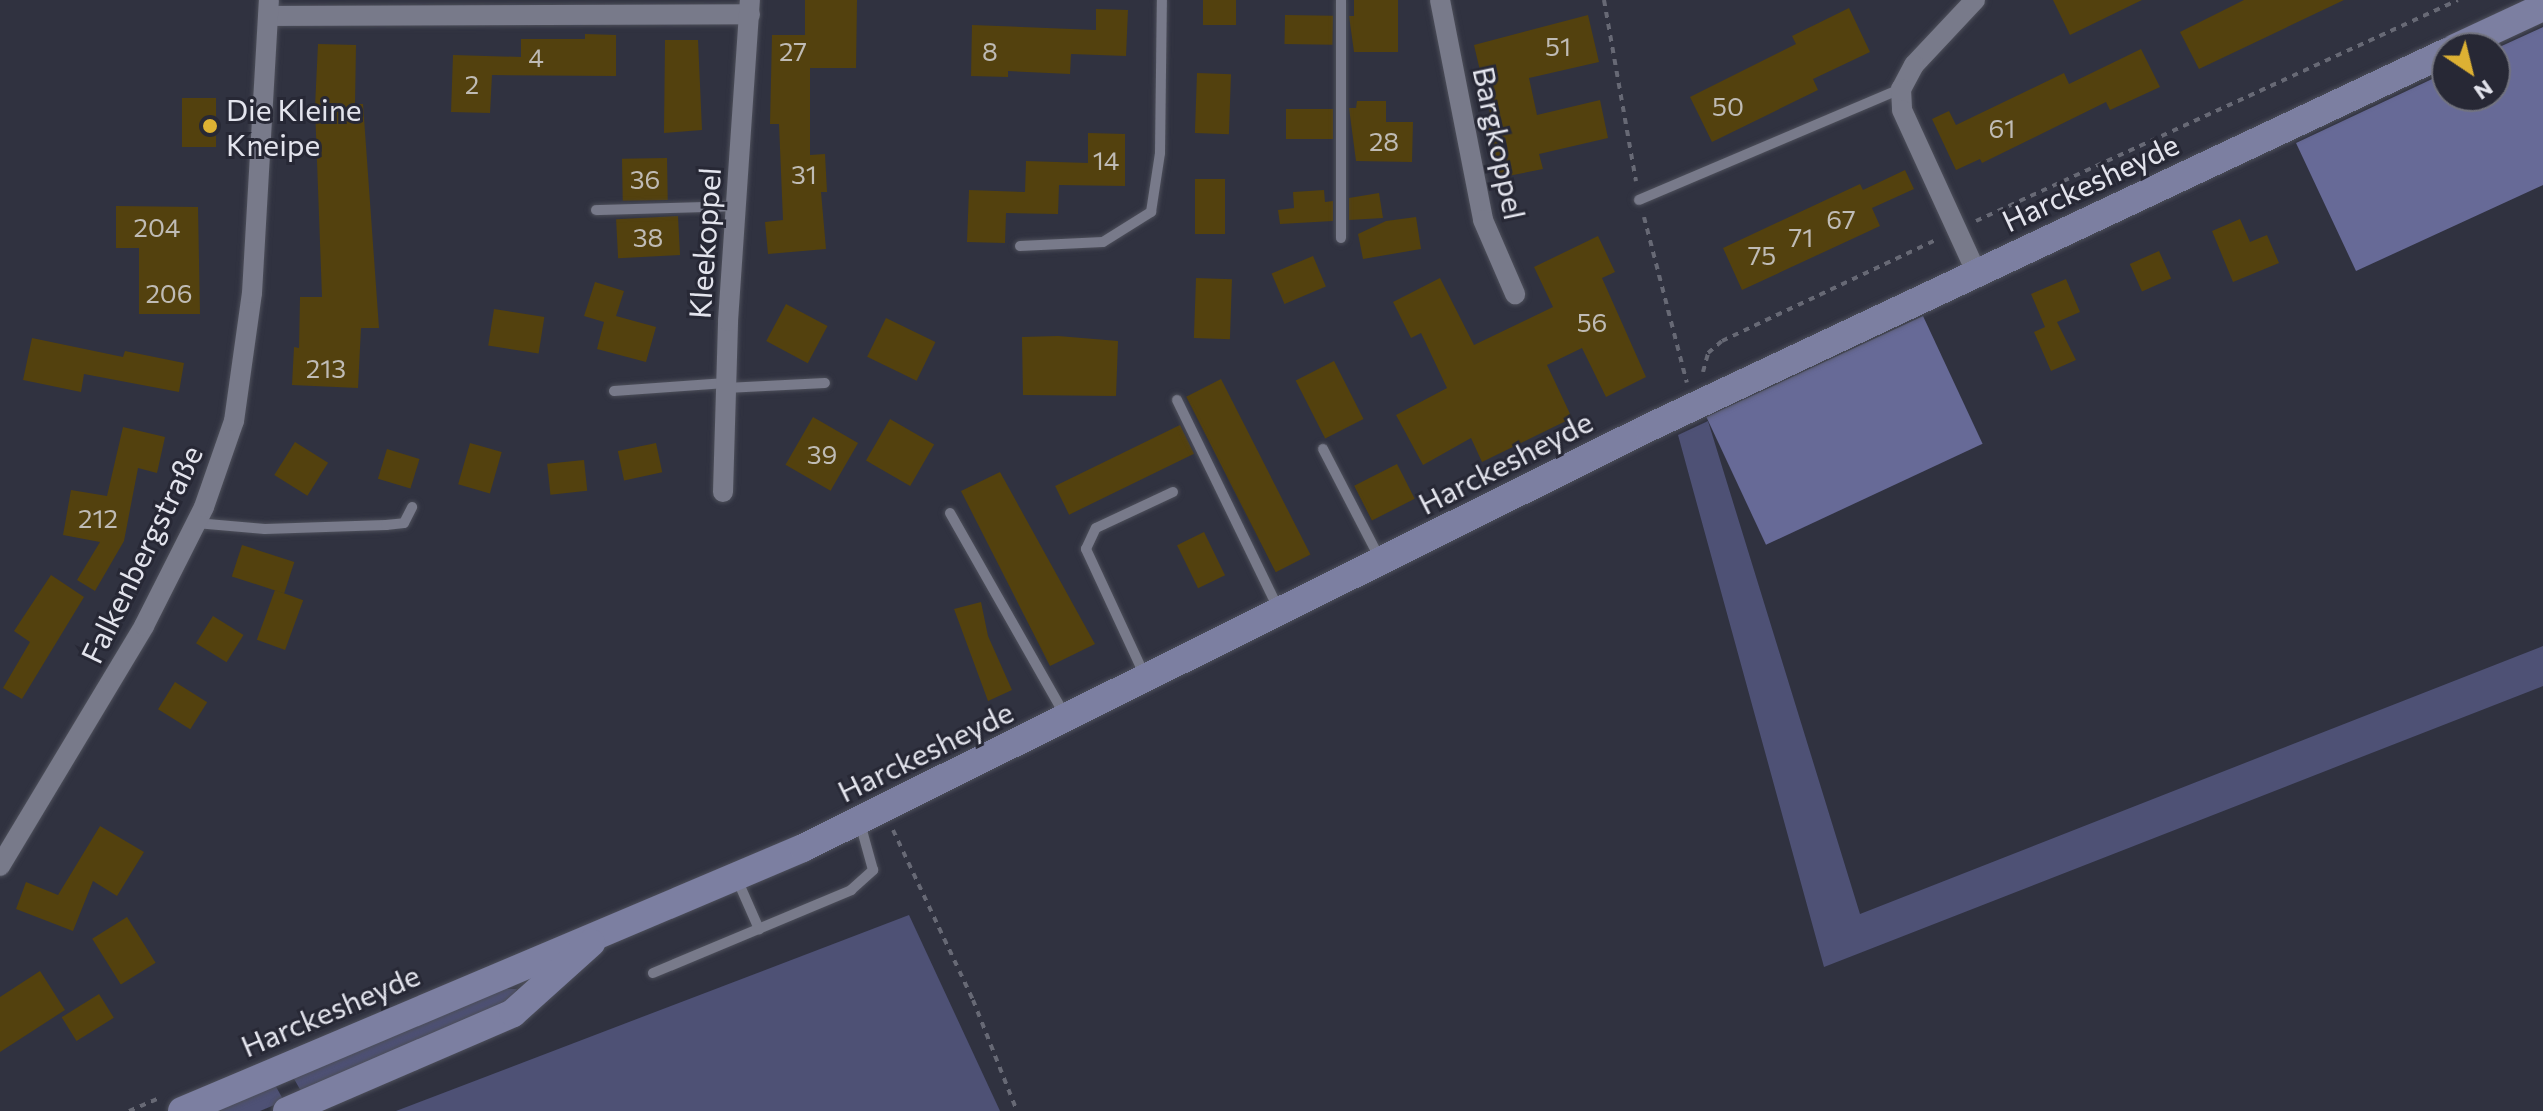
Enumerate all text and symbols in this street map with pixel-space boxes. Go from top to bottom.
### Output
house number: 51 [1545,30,1571,62]
north arrow [2431,32,2511,112]
house number: 27 [779,35,807,67]
house number: 8 [982,35,998,67]
house number: 4 [528,41,544,73]
street label: Bargkoppel [1466,63,1534,223]
house number: 2 [465,68,479,100]
text: N [2469,75,2498,106]
house number: 50 [1712,90,1744,122]
place label: Die Kleine Kneipe [226,91,362,162]
house number: 61 [1989,112,2015,144]
marker: Die Kleine Kneipe [201,117,219,135]
house number: 28 [1369,125,1399,157]
street label: Harckesheyde [1996,125,2184,239]
house number: 14 [1093,144,1119,176]
house number: 31 [791,158,817,190]
house number: 36 [630,163,660,195]
street label: Kleekoppel [681,166,727,320]
house number: 67 [1826,203,1856,235]
house number: 204 [134,211,180,243]
house number: 38 [633,221,663,253]
house number: 71 [1789,221,1813,253]
house number: 75 [1748,239,1776,271]
house number: 206 [145,277,193,309]
house number: 56 [1577,306,1607,338]
house number: 213 [306,352,346,384]
street label: Harckesheyde [1412,403,1598,521]
house number: 39 [807,438,837,470]
street label: Falkenbergstraße [73,439,209,669]
house number: 212 [78,502,118,534]
street label: Harckesheyde [832,693,1018,809]
street label: Harckesheyde [235,956,425,1064]

